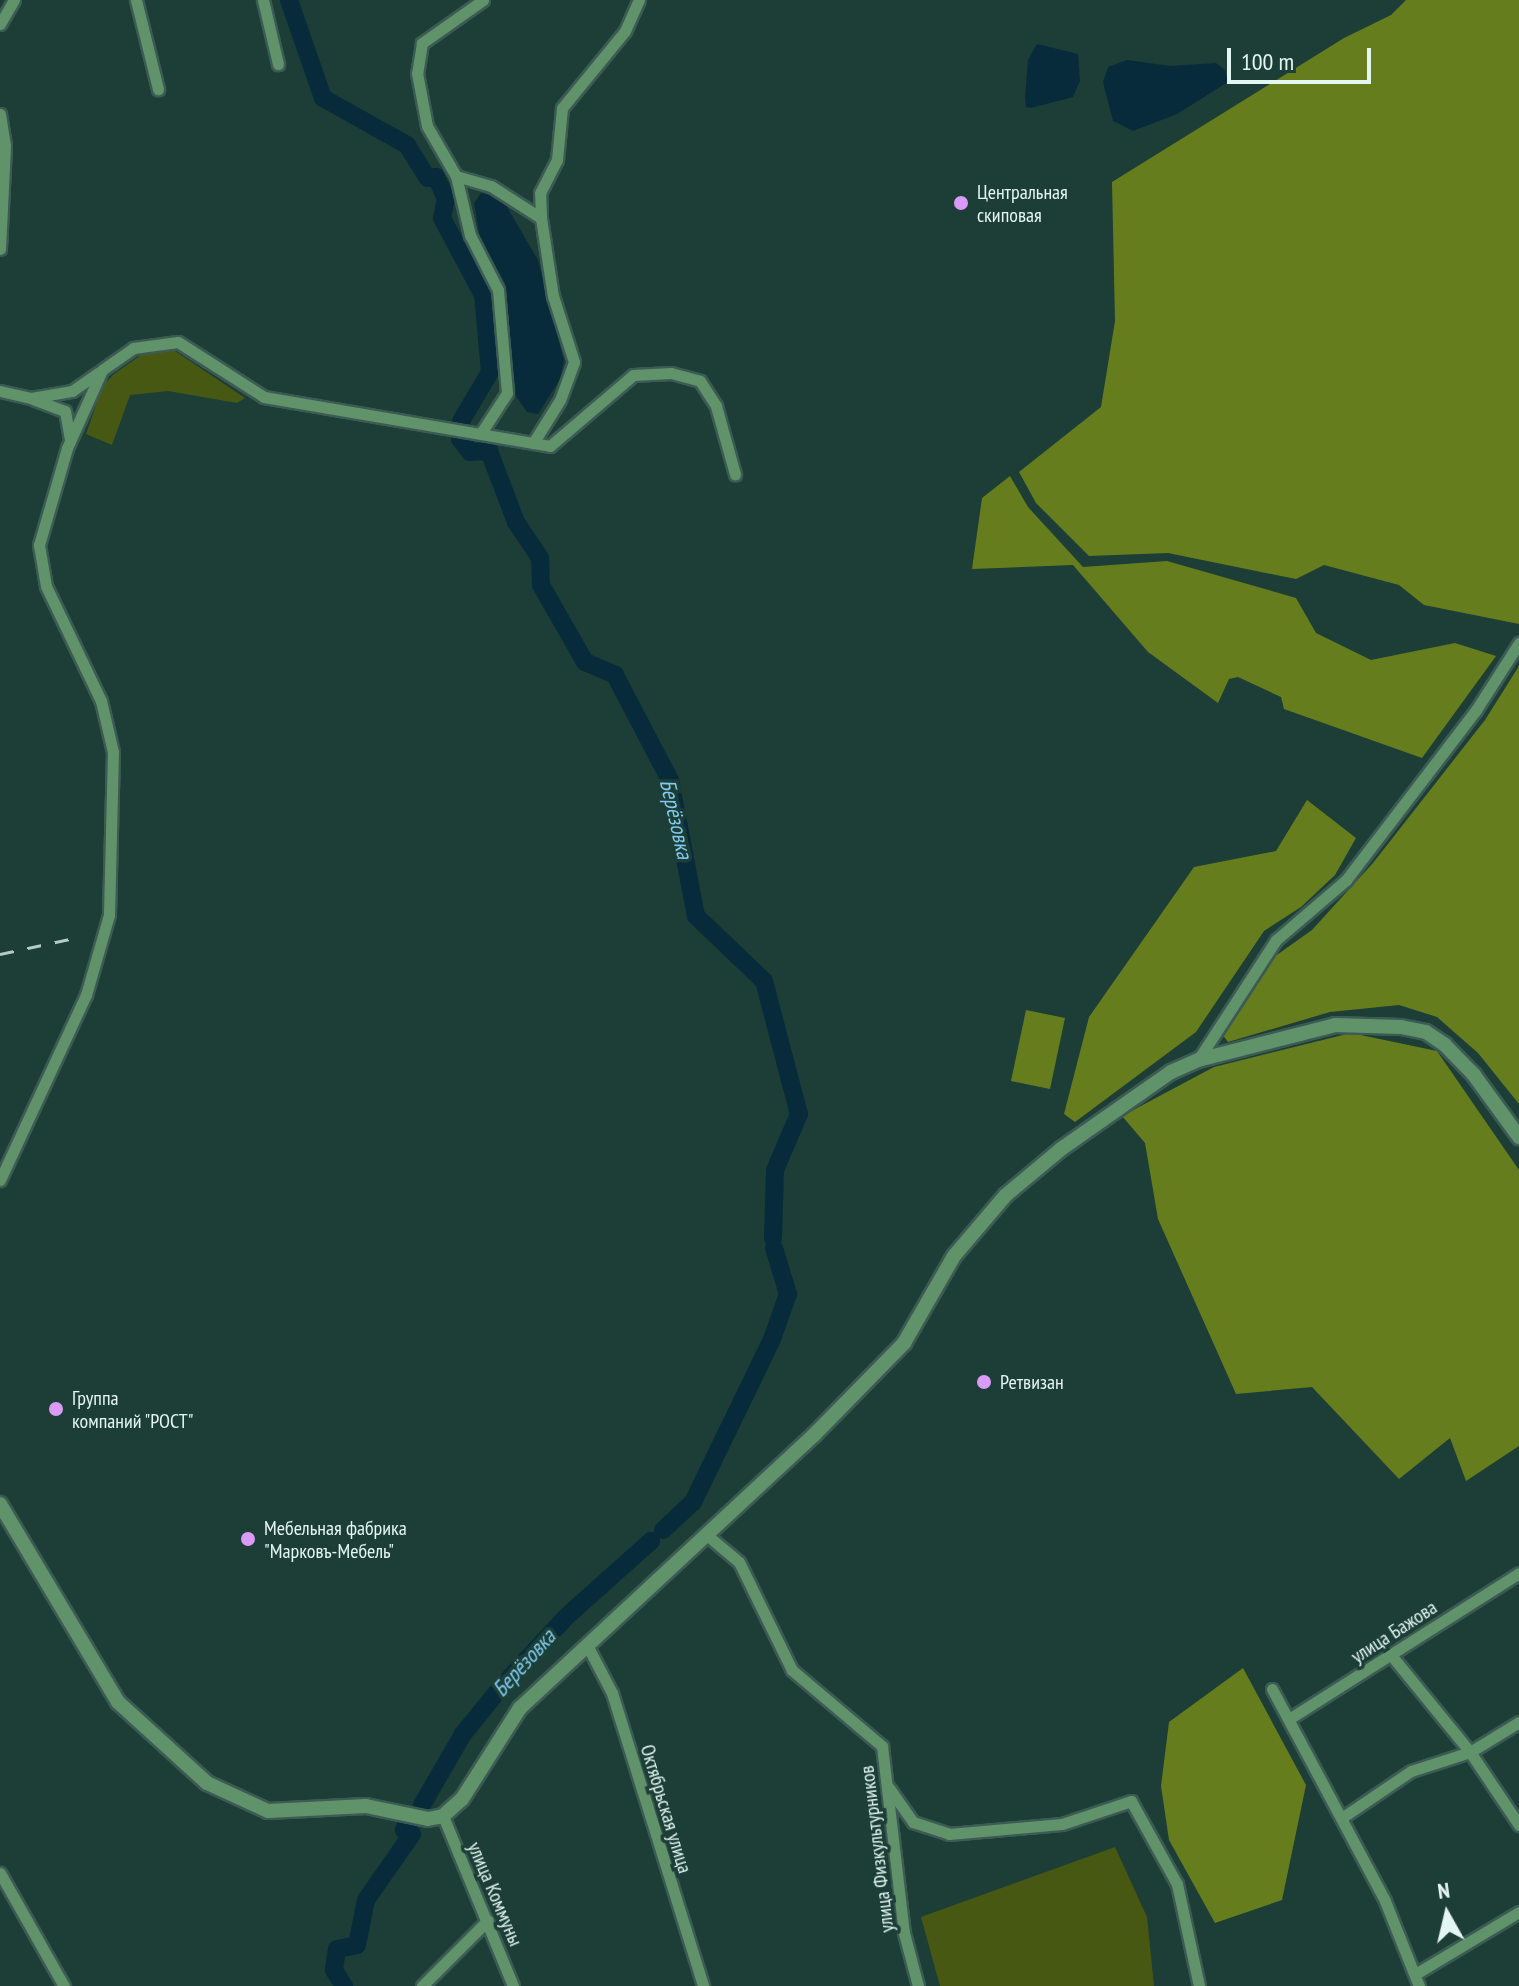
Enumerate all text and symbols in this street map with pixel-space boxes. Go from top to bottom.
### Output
scale bar [1231,32,1375,82]
text: 100 m [1241,46,1294,77]
place label: Центральная скиповая [977,180,1068,227]
marker: Центральная скиповая [952,194,970,212]
water label: Берёзовка [654,777,698,861]
place label: Ретвизан [1000,1370,1064,1394]
marker: Ретвизан [975,1373,993,1391]
place label: Группа компаний "РОСТ" [72,1386,195,1433]
marker: Группа компаний "РОСТ" [47,1400,65,1418]
place label: Мебельная фабрика "Марковъ-Мебель" [264,1516,407,1563]
marker: Мебельная фабрика "Марковъ-Мебель" [239,1530,257,1548]
street label: улица Бажова [1347,1595,1441,1669]
water label: Берёзовка [487,1624,561,1702]
street label: Октябрьская улица [635,1742,697,1876]
street label: улица Физкультурников [855,1764,899,1934]
street label: улица Коммуны [462,1838,528,1950]
north arrow [1407,1874,1487,1954]
text: N [1436,1876,1451,1905]

